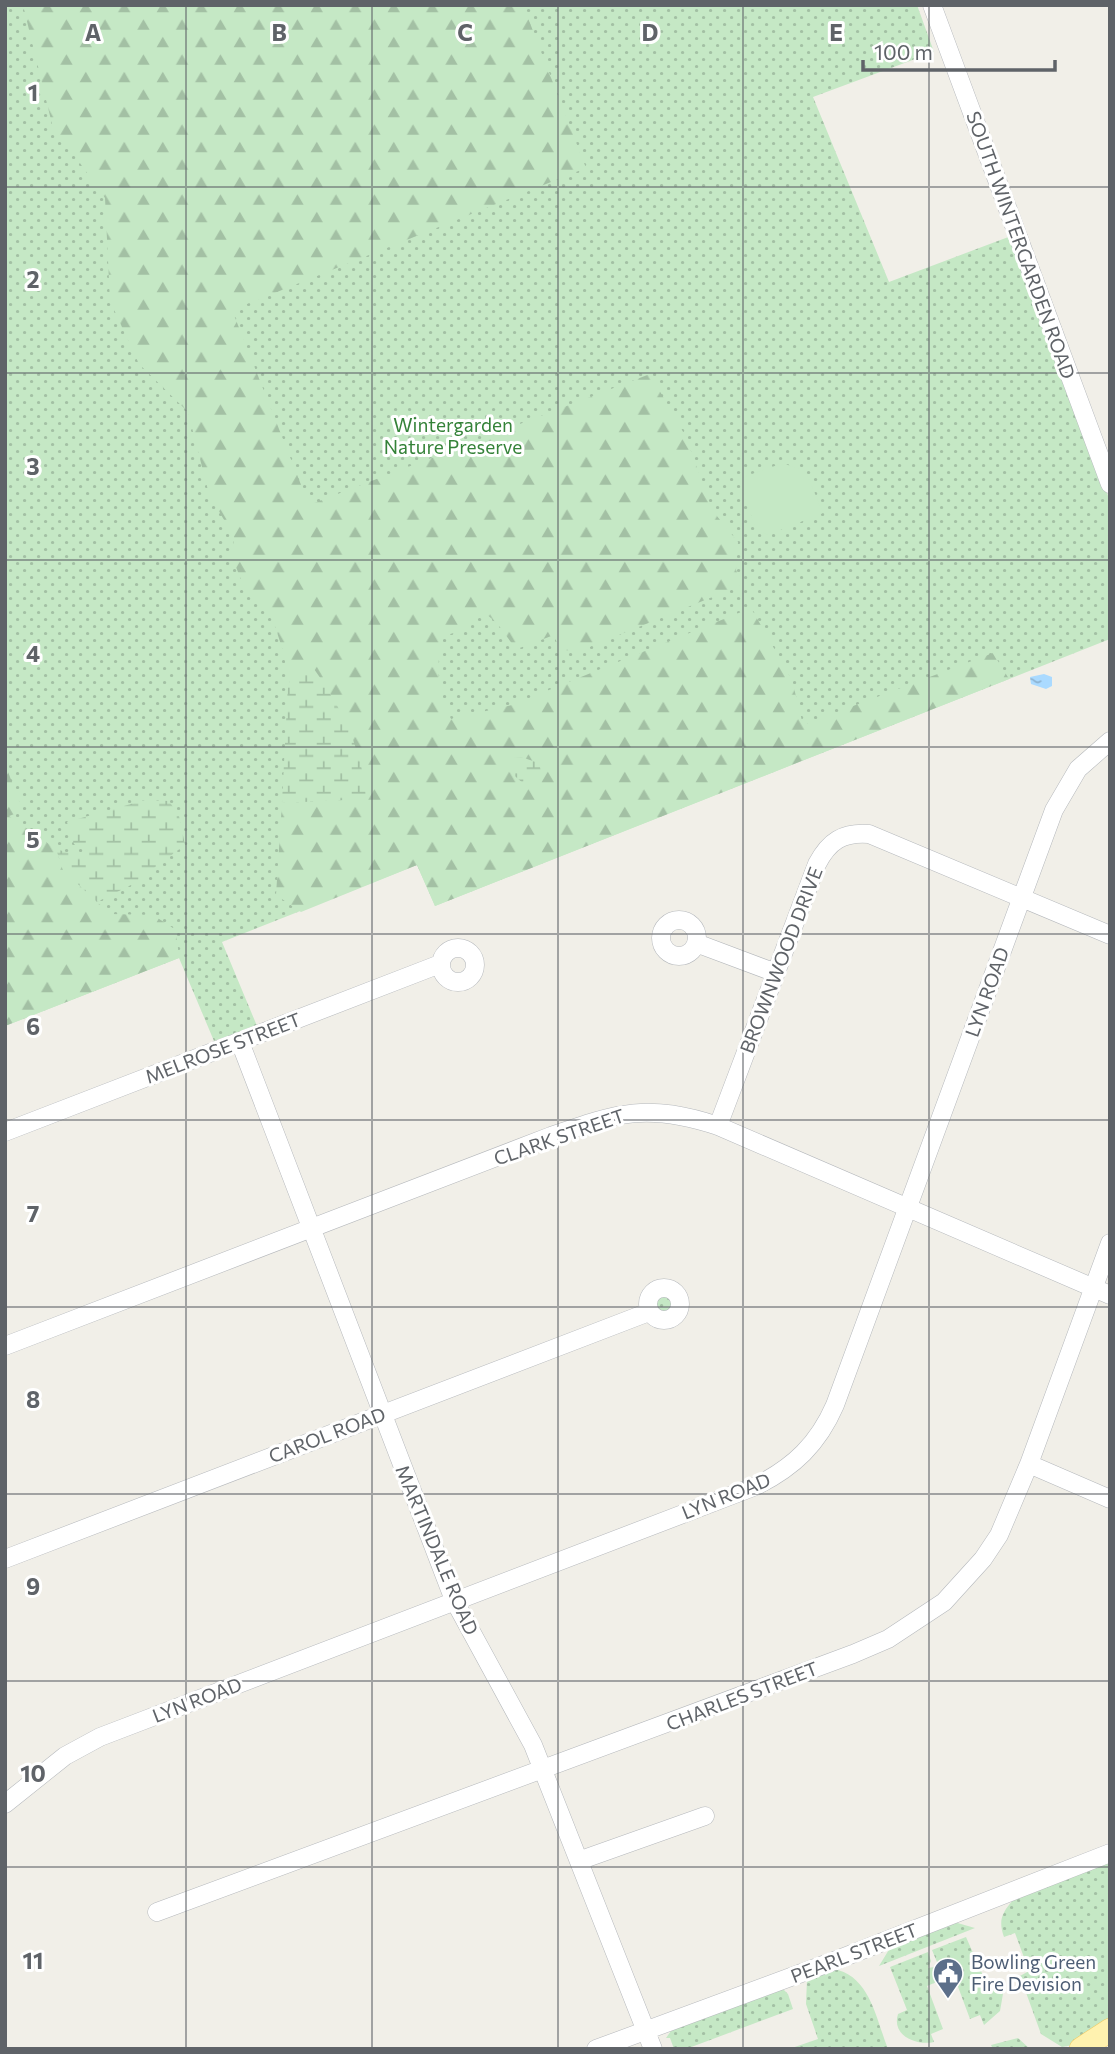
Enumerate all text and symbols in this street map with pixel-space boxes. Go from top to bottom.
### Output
text: A [85,18,102,46]
text: B [271,18,287,46]
text: C [457,18,473,46]
text: D [642,18,659,46]
text: E [829,18,843,46]
scale bar [863,28,1056,72]
text: 100 m [874,39,933,64]
text: 1 [28,78,38,106]
street label: SOUTH WINTERGARDEN ROAD [962,108,1081,382]
text: 2 [26,265,40,293]
park label: Wintergarden Nature Preserve [384,413,522,458]
text: 3 [26,452,40,480]
text: 4 [26,639,40,667]
text: 5 [26,825,40,853]
street label: BROWNWOOD DRIVE [734,863,827,1056]
street label: LYN ROAD [960,944,1013,1040]
street label: MELROSE STREET [142,1007,304,1088]
text: 6 [26,1012,40,1040]
street label: CLARK STREET [490,1103,627,1170]
text: 7 [27,1199,39,1227]
text: 8 [26,1385,40,1413]
street label: CAROL ROAD [265,1402,388,1467]
street label: MARTINDALE ROAD [391,1461,484,1638]
street label: LYN ROAD [678,1467,774,1524]
text: 9 [26,1572,40,1600]
street label: CHARLES STREET [663,1656,821,1735]
street label: LYN ROAD [149,1672,245,1727]
text: 10 [20,1759,46,1787]
street label: PEARL STREET [787,1918,921,1987]
text: 11 [23,1946,43,1974]
place label: Bowling Green Fire Devision [971,1950,1096,1995]
public building icon: Bowling Green Fire Devision [931,1956,965,2000]

